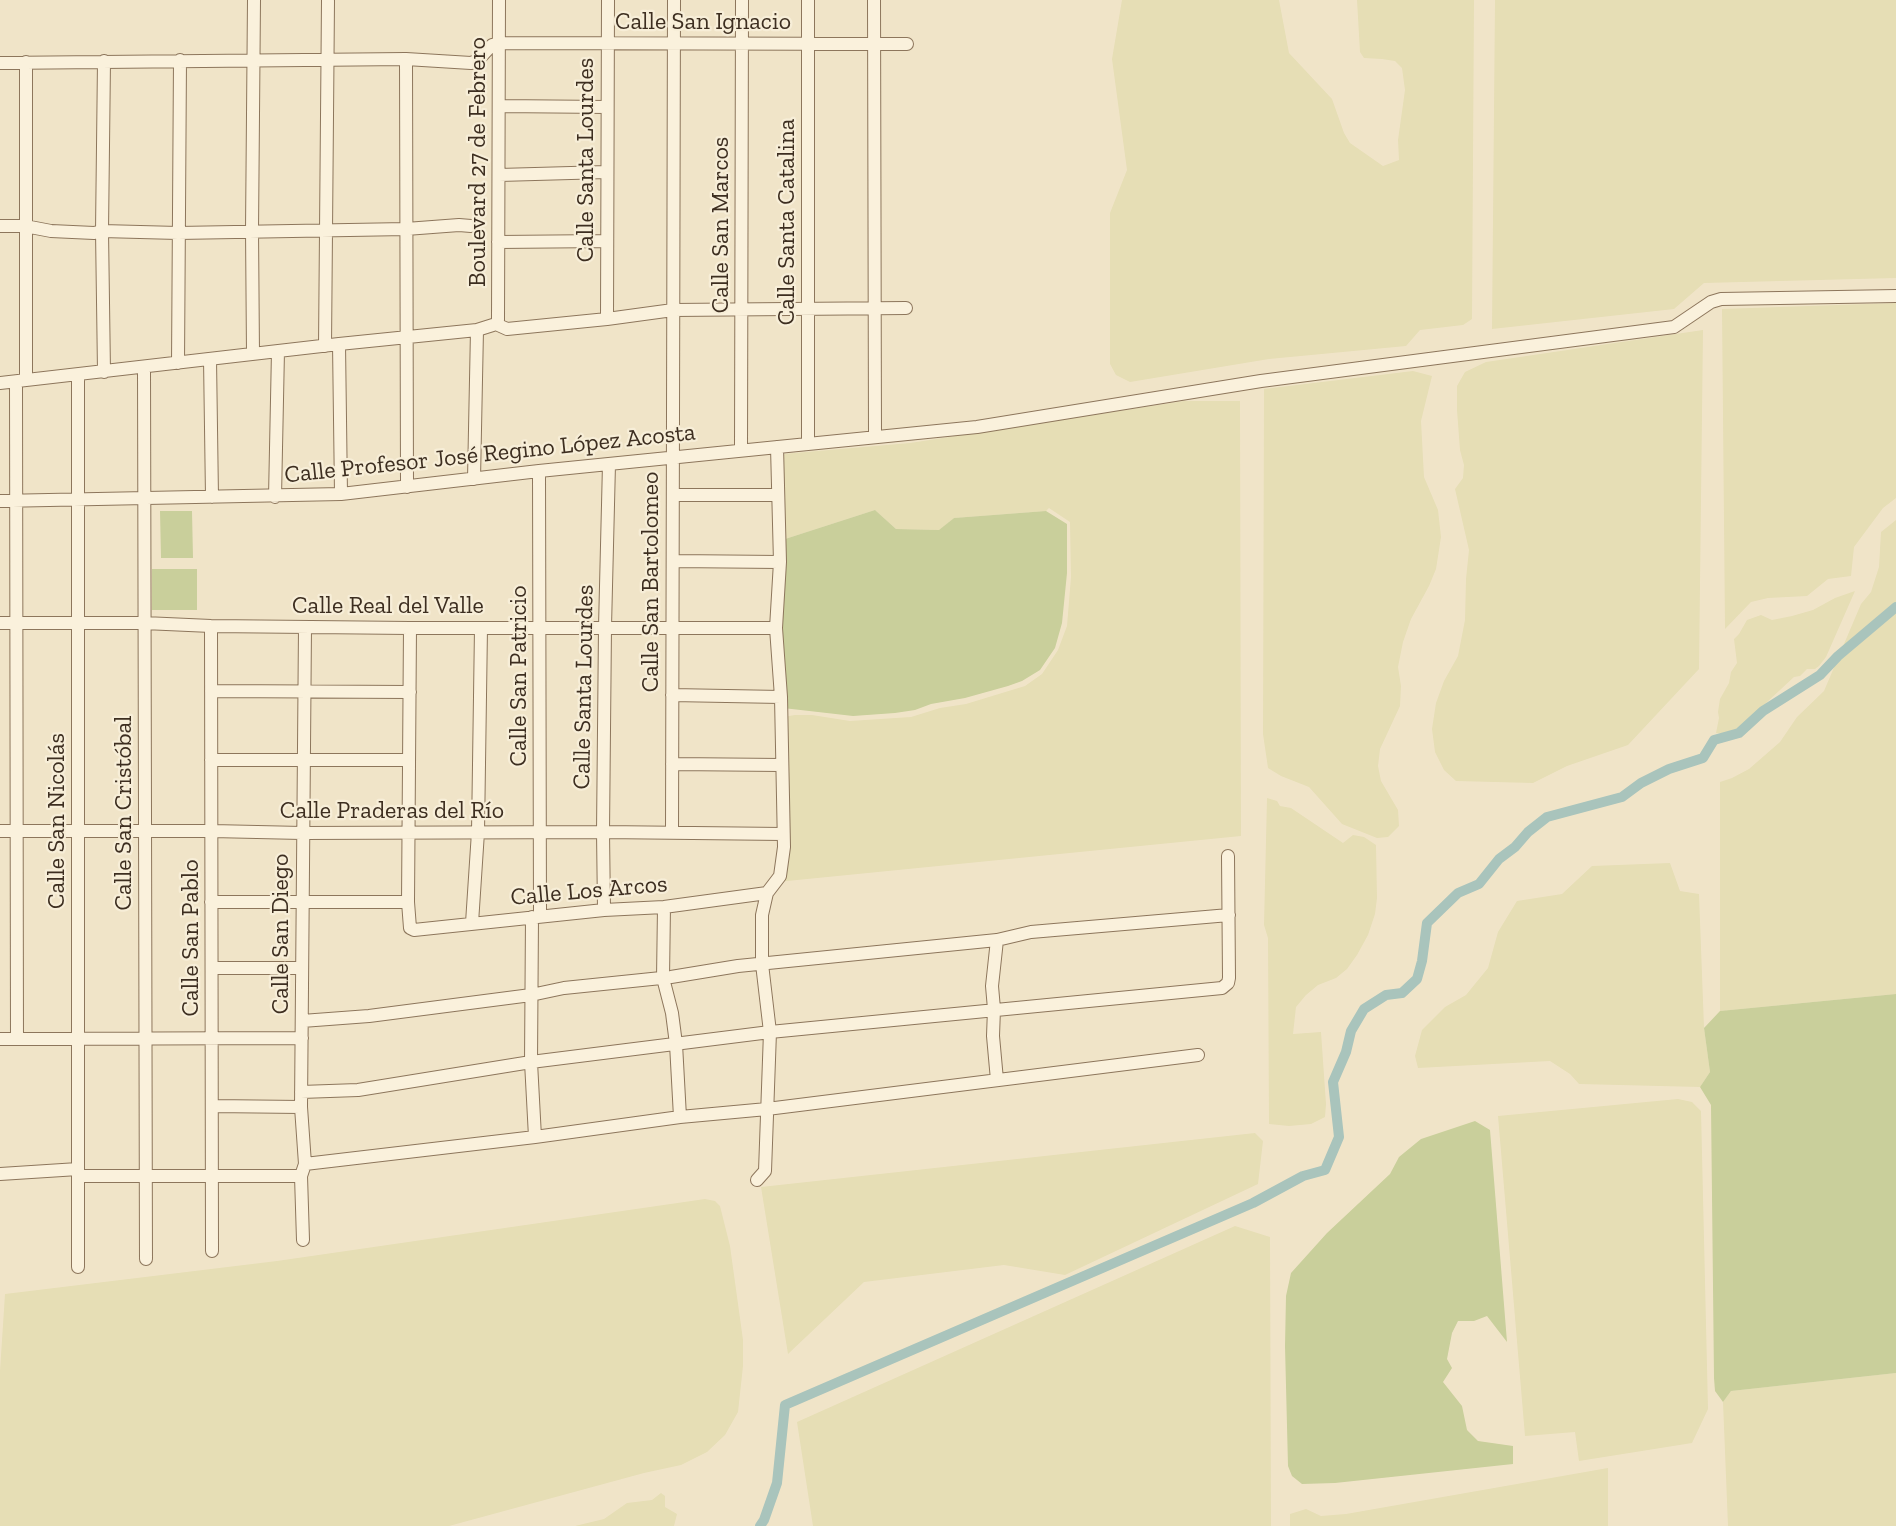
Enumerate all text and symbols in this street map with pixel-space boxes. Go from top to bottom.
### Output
street label: Calle San Ignacio [615,8,791,36]
street label: Boulevard 27 de Febrero [464,37,492,287]
street label: Calle Santa Lourdes [572,58,600,262]
street label: Calle Santa Catalina [773,119,801,325]
street label: Calle San Marcos [707,137,735,313]
street label: Calle Profesor José Regino López Acosta [283,418,697,490]
street label: Calle San Bartolomeo [637,472,665,692]
street label: Calle Santa Lourdes [568,584,600,790]
street label: Calle San Patricio [505,585,533,767]
street label: Calle Real del Valle [292,592,484,620]
street label: Calle San Cristóbal [110,716,138,910]
street label: Calle San Nicolás [43,733,71,909]
street label: Calle Praderas del Río [280,797,504,825]
street label: Calle San Diego [267,854,295,1014]
street label: Calle San Pablo [177,860,205,1016]
street label: Calle Los Arcos [509,870,669,912]

